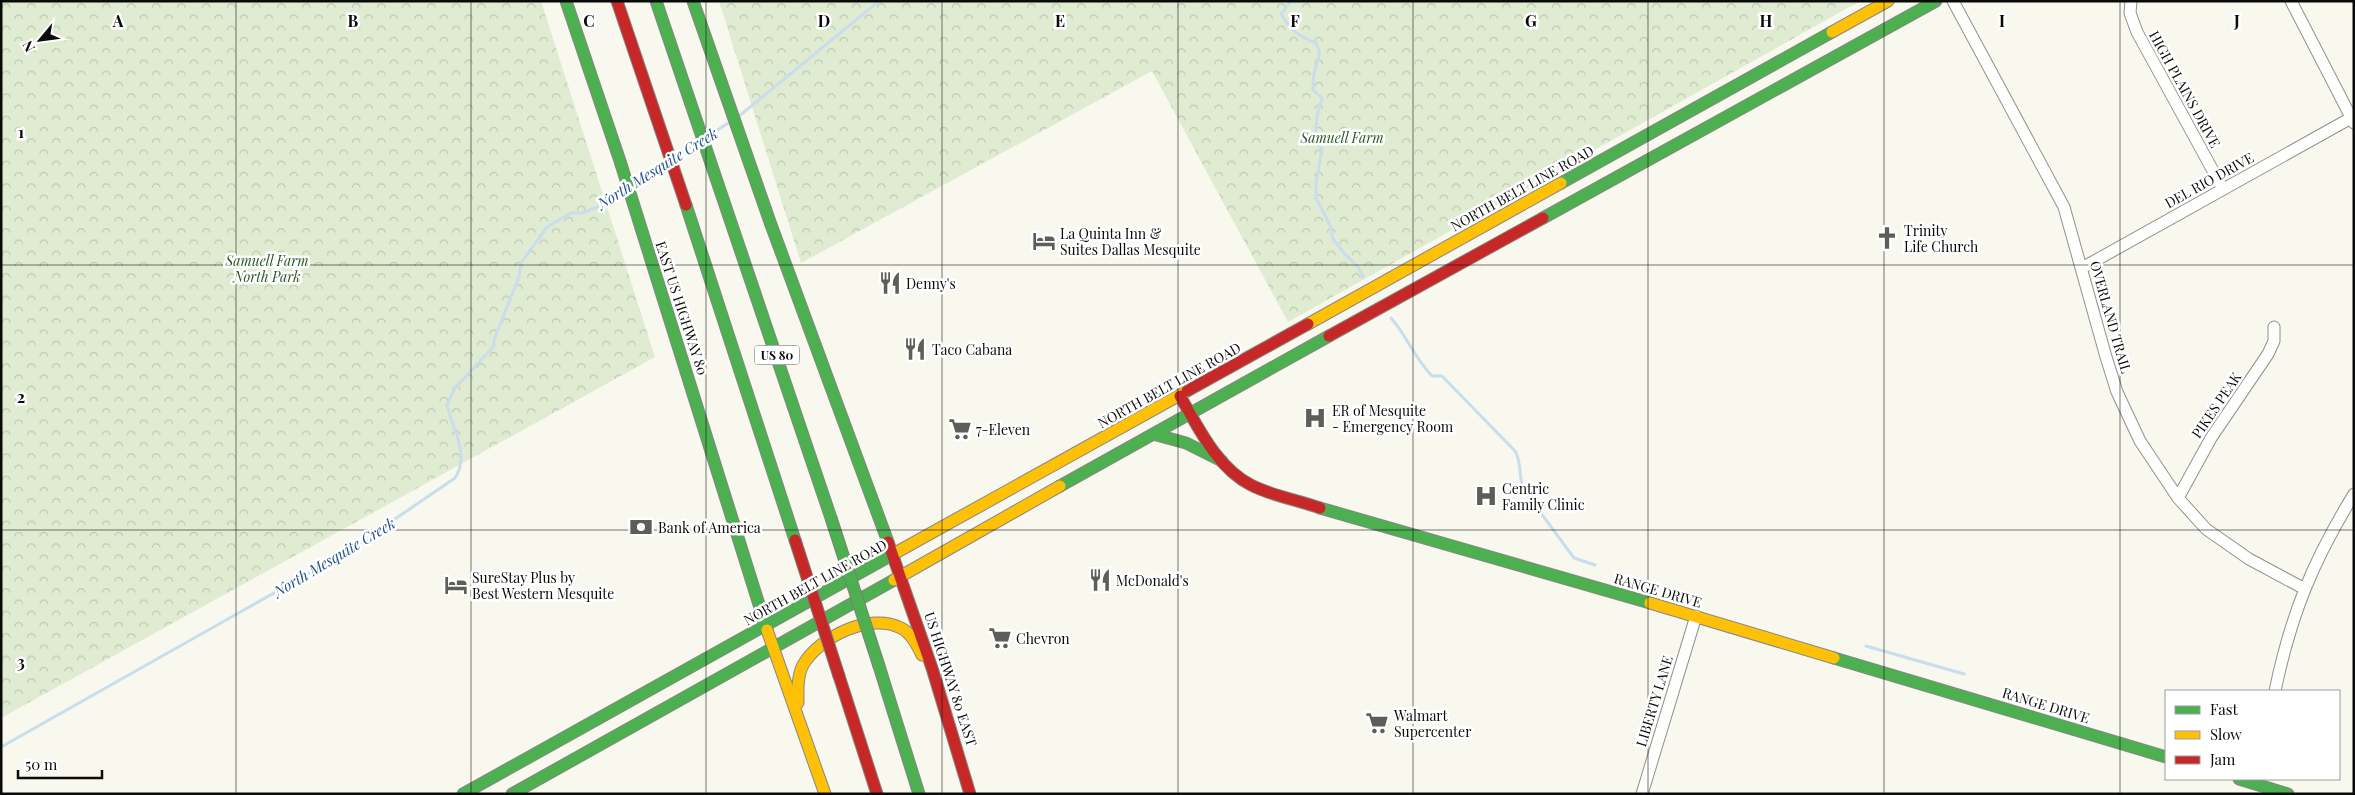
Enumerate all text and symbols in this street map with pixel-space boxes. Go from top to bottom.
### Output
text: A [112,10,124,31]
text: B [348,10,359,31]
text: C [583,10,595,31]
text: D [818,10,830,31]
text: E [1055,10,1065,31]
text: F [1290,10,1300,31]
text: G [1525,10,1537,31]
text: H [1760,10,1773,31]
text: I [1999,10,2005,31]
text: J [2233,10,2240,31]
north arrow [15,15,65,65]
street label: HIGH PLAINS DRIVE [2145,27,2225,151]
text: N [17,38,39,56]
text: 1 [18,121,24,142]
water label: North Mesquite Creek [591,123,721,214]
park label: Samuell Farm [1299,128,1384,147]
street label: NORTH BELT LINE ROAD [1447,141,1597,235]
street label: DEL RIO DRIVE [2161,148,2257,212]
place label: Trinity Life Church [1904,221,1979,256]
place label: La Quinta Inn & Suites Dallas Mesquite [1060,224,1201,259]
church icon: Trinity Life Church [1874,225,1900,251]
hotel icon: La Quinta Inn & Suites Dallas Mesquite [1031,228,1057,254]
street label: EAST US HIGHWAY 80 [651,238,713,378]
park label: Samuell Farm North Park [224,251,309,286]
street label: OVERLAND TRAIL [2086,259,2136,375]
restaurant icon: Denny's [877,270,903,296]
place label: Denny's [906,274,956,293]
restaurant icon: Taco Cabana [902,336,928,362]
street label: NORTH BELT LINE ROAD [1094,338,1244,432]
place label: Taco Cabana [932,340,1012,359]
road number: US 80 [754,346,800,364]
street label: PIKES PEAK [2187,367,2246,442]
text: 2 [17,386,25,407]
place label: ER of Mesquite - Emergency Room [1332,401,1454,436]
hospital icon: ER of Mesquite - Emergency Room [1302,405,1328,431]
supermarket icon: 7-Eleven [947,416,973,442]
place label: 7-Eleven [976,420,1031,439]
place label: Centric Family Clinic [1502,479,1585,514]
hospital icon: Centric Family Clinic [1473,483,1499,509]
water label: North Mesquite Creek [268,513,399,602]
bank icon: Bank of America [628,514,654,540]
place label: Bank of America [658,518,761,537]
street label: NORTH BELT LINE ROAD [740,535,890,629]
restaurant icon: McDonald's [1087,567,1113,593]
place label: SureStay Plus by Best Western Mesquite [472,568,614,603]
street label: RANGE DRIVE [1612,568,1704,612]
place label: McDonald's [1116,571,1189,590]
hotel icon: SureStay Plus by Best Western Mesquite [443,572,469,598]
street label: US HIGHWAY 80 EAST [920,609,982,749]
supermarket icon: Chevron [987,625,1013,651]
place label: Chevron [1016,629,1070,648]
text: 3 [17,651,25,672]
street label: LIBERTY LANE [1631,653,1677,749]
street label: RANGE DRIVE [2000,683,2092,727]
legend [2165,690,2340,780]
text: Fast [2210,699,2239,719]
place label: Walmart Supercenter [1393,706,1472,741]
supermarket icon: Walmart Supercenter [1364,710,1390,736]
text: Slow [2210,724,2242,744]
scale bar [18,748,101,780]
text: Jam [2209,749,2236,769]
text: 50 m [25,754,58,774]

